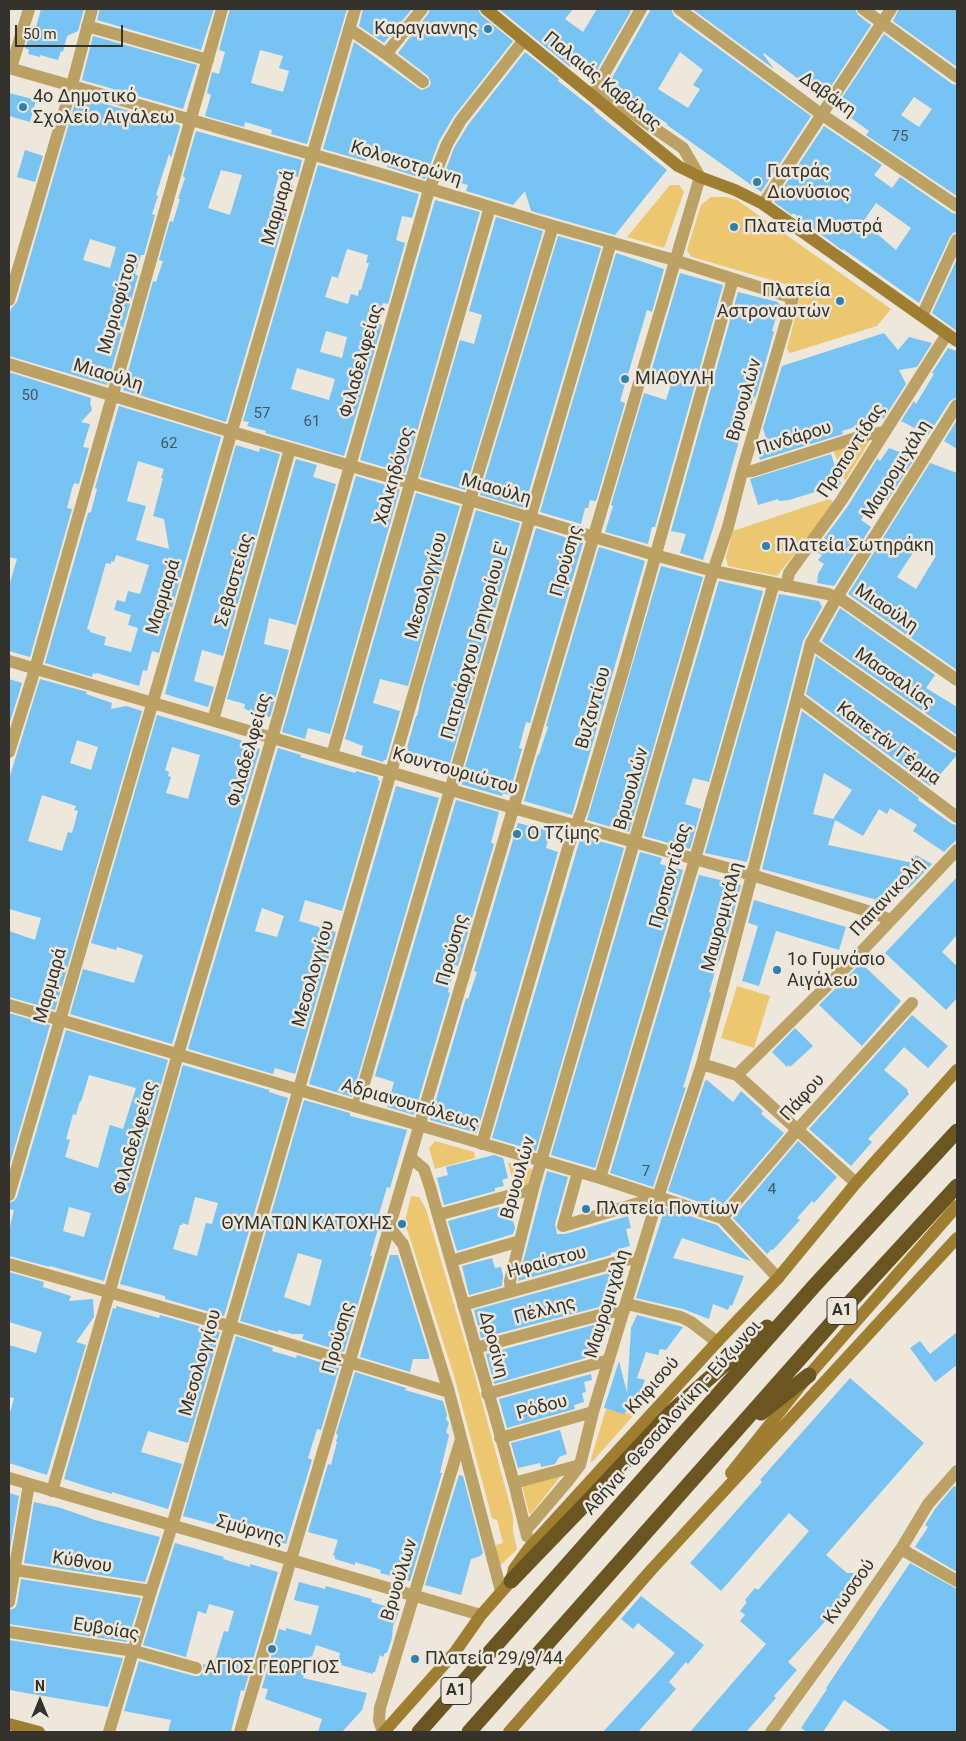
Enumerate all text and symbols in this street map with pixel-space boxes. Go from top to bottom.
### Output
scale bar [18,15,125,47]
place label: Καραγιαννης [374,18,478,40]
marker: Καραγιαννης [482,23,494,35]
text: 50 m [23,25,57,43]
street label: Παλαιάς Καβάλας [539,28,665,136]
street label: Δαβάκη [795,68,859,122]
place label: 4ο Δημοτικό Σχολείο Αιγάλεω [33,86,175,128]
marker: 4ο Δημοτικό Σχολείο Αιγάλεω [17,101,29,113]
house number: 75 [892,128,908,146]
street label: Κολοκοτρώνη [348,137,464,191]
place label: Γιατράς Διονύσιος [767,161,850,203]
street label: Μαρμαρά [258,168,300,248]
marker: Γιατράς Διονύσιος [751,176,763,188]
place label: Πλατεία Μυστρά [744,216,882,238]
marker: Πλατεία Μυστρά [728,221,740,233]
street label: Μυριοφύτου [94,251,144,357]
place label: Πλατεία Αστροναυτών [717,280,830,322]
marker: Πλατεία Αστροναυτών [834,295,846,307]
street label: Φιλαδελφείας [335,302,389,420]
street label: Μιαούλη [70,355,146,397]
street label: Βρυουλών [723,356,767,444]
place label: ΜΙΑΟΥΛΗ [635,368,714,390]
marker: ΜΙΑΟΥΛΗ [619,373,631,385]
house number: 50 [22,387,38,405]
street label: Προποντίδας [813,400,891,502]
house number: 57 [254,405,270,423]
house number: 61 [304,413,320,431]
street label: Πινδάρου [754,417,834,461]
street label: Μαυρομιχάλη [858,417,936,523]
street label: Χαλκηδόνος [371,425,419,527]
house number: 62 [161,435,177,453]
street label: Μιαούλη [458,470,534,510]
street label: Προύσης [547,523,587,599]
street label: Μεσολογγίου [401,530,453,642]
street label: Σεβαστείας [211,531,259,629]
place label: Πλατεία Σωτηράκη [776,535,934,557]
street label: Πατριάρχου Γρηγορίου Ε' [437,540,515,742]
marker: Πλατεία Σωτηράκη [760,540,772,552]
street label: Μαρμαρά [142,557,186,637]
street label: Μιαούλη [850,580,922,638]
street label: Μασσαλίας [850,644,938,714]
street label: Βυζαντίου [572,664,616,752]
street label: Φιλαδελφείας [223,691,277,809]
street label: Καπετάν Γέρμα [832,698,944,790]
street label: Κουντουριώτου [390,744,520,800]
street label: Βρυουλών [610,745,654,833]
street label: Προποντίδας [646,821,696,931]
place label: Ο Τζίμης [527,823,600,845]
marker: Ο Τζίμης [511,828,523,840]
street label: Παπανικολή [846,854,930,942]
street label: Μαυρομιχάλη [698,860,748,974]
street label: Προύσης [433,912,473,988]
street label: Μεσολογγίου [288,918,340,1030]
street label: Μαρμαρά [30,946,72,1026]
place label: 1ο Γυμνάσιο Αιγάλεω [787,949,885,992]
marker: 1ο Γυμνάσιο Αιγάλεω [771,964,783,976]
street label: Πάφου [776,1070,830,1126]
street label: Αδριανουπόλεως [339,1075,481,1135]
street label: Φιλαδελφείας [109,1079,163,1197]
street label: Βρυουλών [497,1134,541,1222]
house number: 7 [642,1163,650,1181]
house number: 4 [768,1181,776,1199]
place label: Πλατεία Ποντίων [596,1198,739,1220]
marker: Πλατεία Ποντίων [580,1203,592,1215]
place label: ΘΥΜΑΤΩΝ ΚΑΤΟΧΗΣ [222,1213,392,1235]
marker: ΘΥΜΑΤΩΝ ΚΑΤΟΧΗΣ [396,1218,408,1230]
street label: Ηφαίστου [505,1242,589,1284]
street label: Μαυρομιχάλη [581,1247,635,1361]
street label: Πέλλης [512,1292,578,1330]
road number: Α1 [827,1298,857,1324]
street label: Προύσης [319,1300,359,1376]
street label: Μεσολογγίου [175,1307,227,1419]
street label: Δροσίνη [474,1309,512,1381]
street label: Αθήνα - Θεσσαλονίκη - Εύζωνοι [580,1316,766,1520]
street label: Κηφισού [622,1353,684,1419]
street label: Ρόδου [514,1391,570,1425]
street label: Σμύρνης [214,1511,286,1551]
street label: Βρυούλων [377,1536,423,1624]
street label: Κύθνου [51,1548,113,1578]
street label: Κνωσσού [820,1555,880,1629]
street label: Ευβοίας [71,1614,141,1646]
marker: ΑΓΙΟΣ ΓΕΩΡΓΙΟΣ [266,1643,278,1655]
place label: Πλατεία 29/9/44 [425,1648,563,1670]
marker: Πλατεία 29/9/44 [409,1653,421,1665]
place label: ΑΓΙΟΣ ΓΕΩΡΓΙΟΣ [205,1657,339,1679]
north arrow [15,1676,65,1726]
text: N [35,1678,45,1694]
road number: Α1 [441,1678,471,1704]

